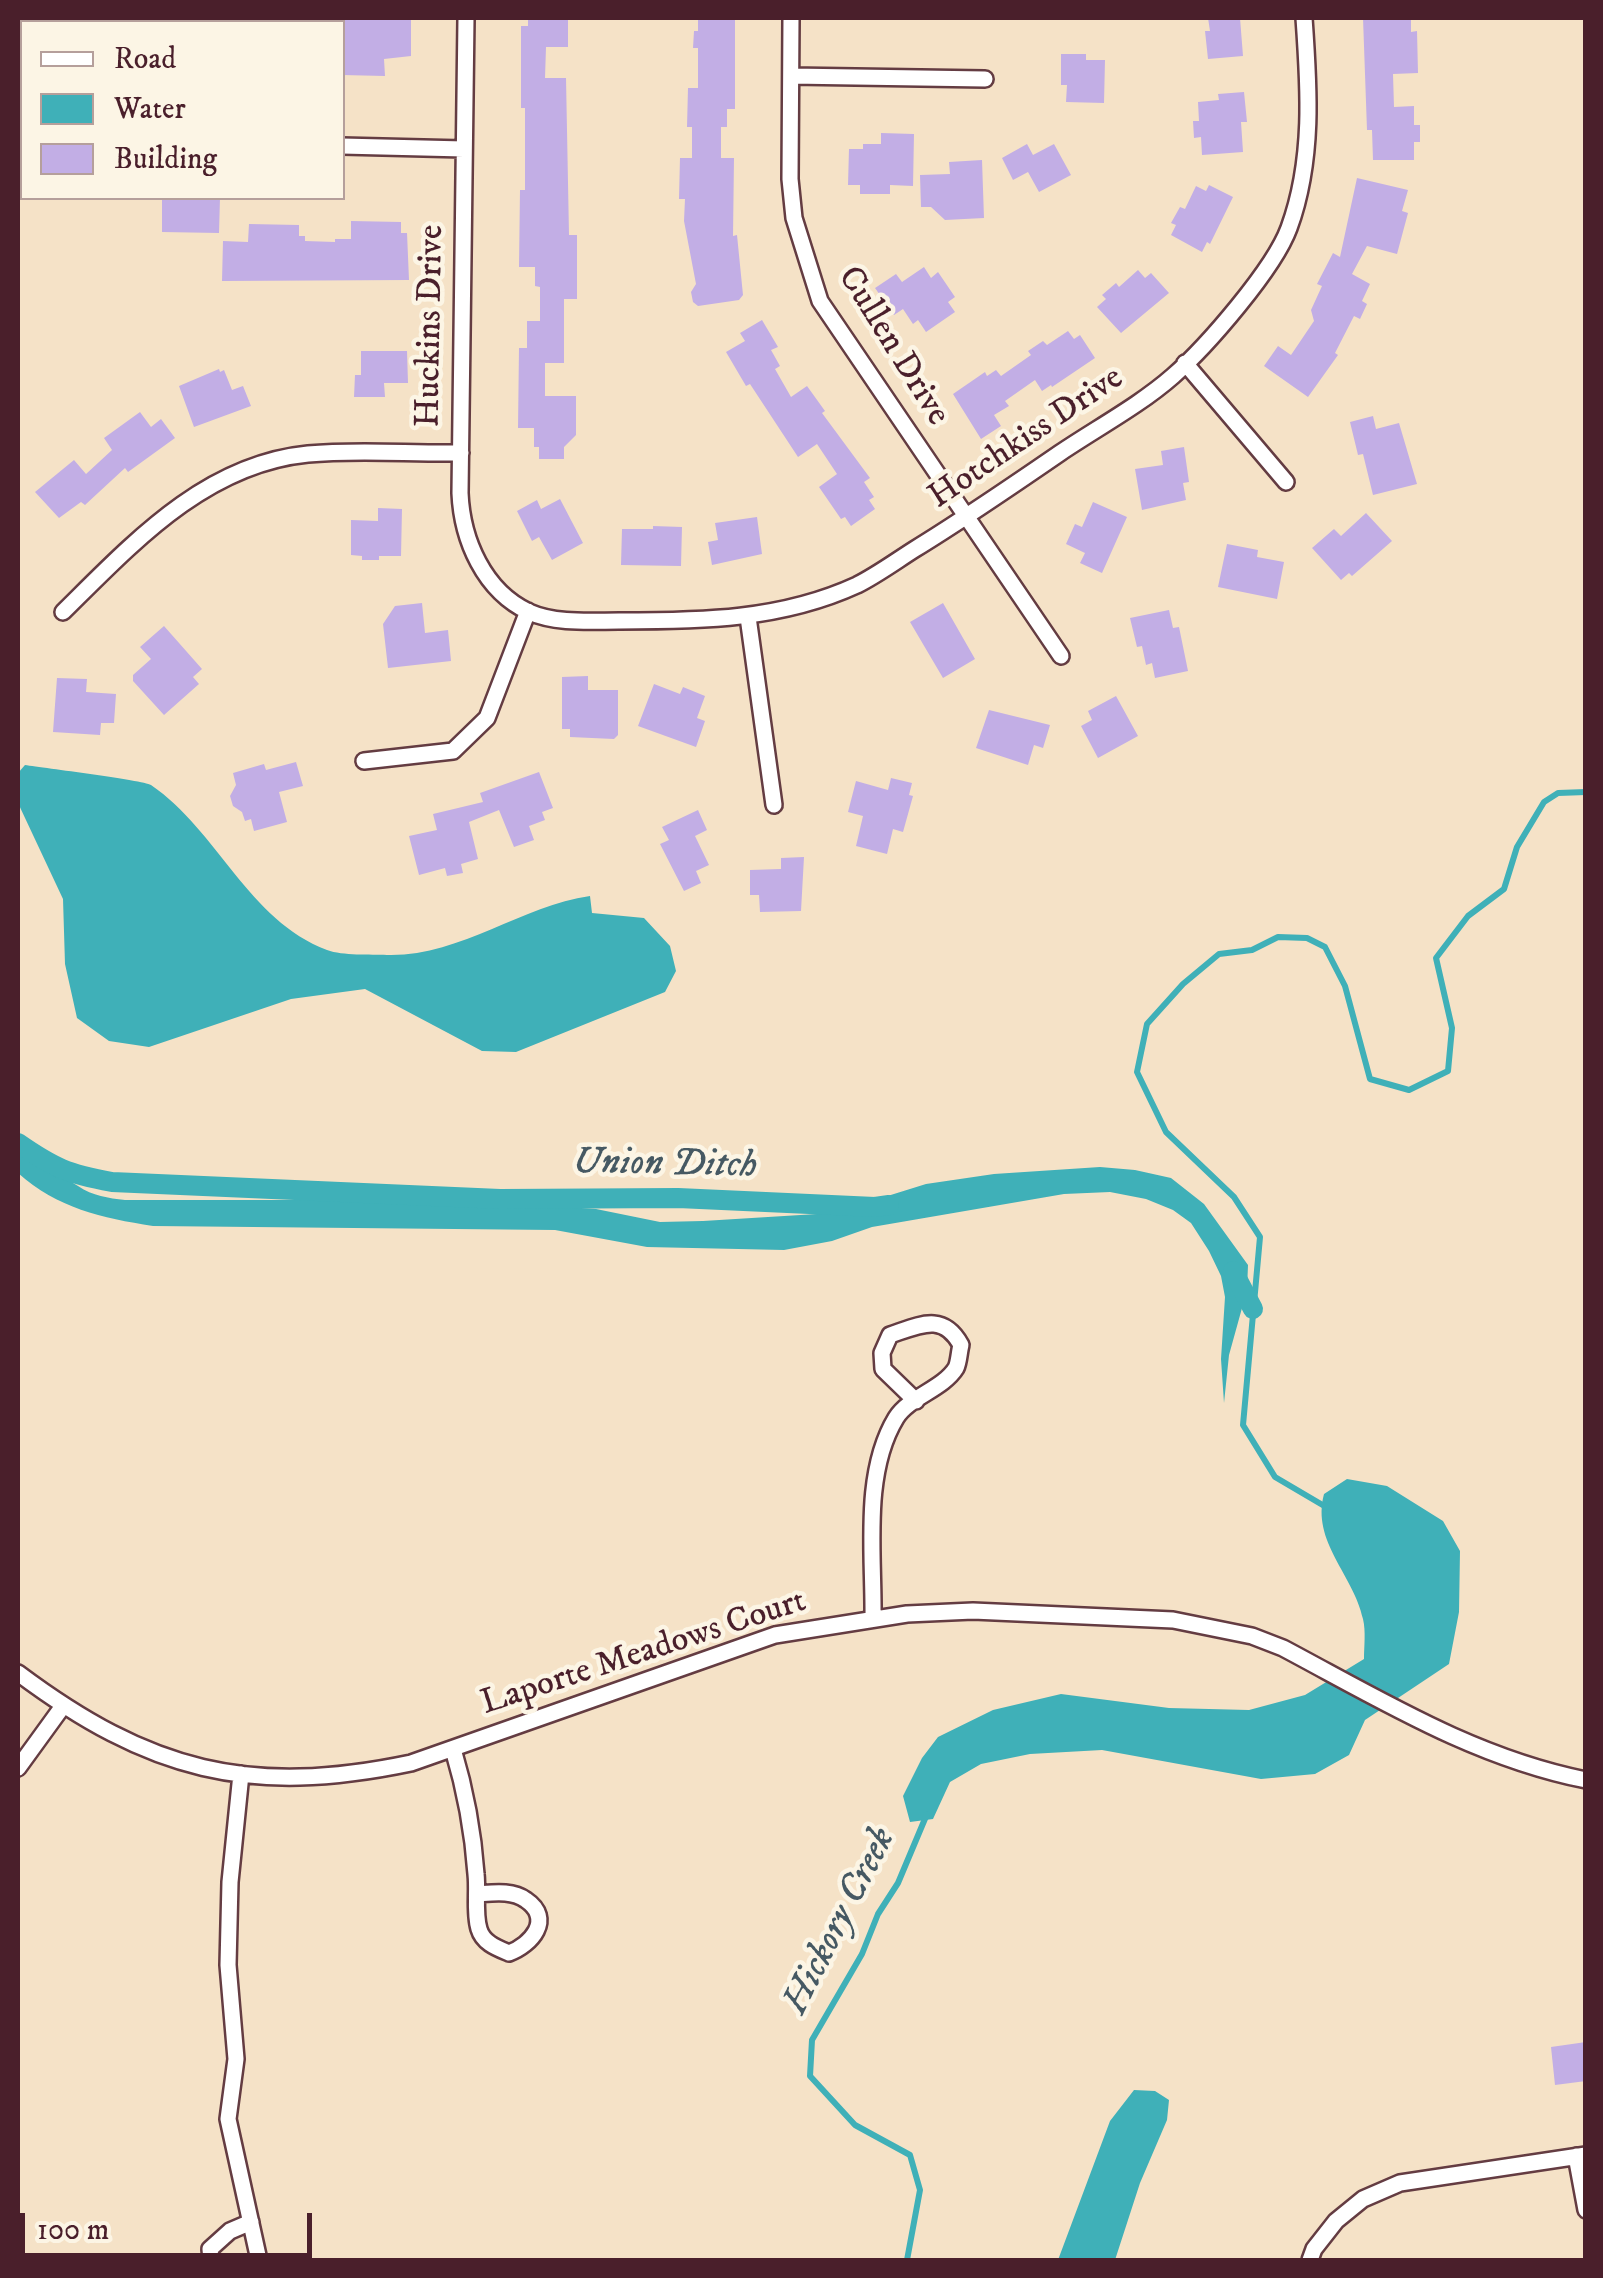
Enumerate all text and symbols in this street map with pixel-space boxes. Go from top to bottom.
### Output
legend [20,20,345,200]
text: Road [114,41,176,78]
text: Water [114,91,186,128]
text: Building [114,141,217,178]
street label: Huckins Drive [409,224,455,428]
street label: Cullen Drive [827,260,957,434]
street label: Hotchkiss Drive [922,358,1132,520]
water label: Union Ditch [572,1142,758,1190]
street label: Laporte Meadows Court [476,1582,812,1726]
water label: Hickory Creek [775,1821,907,2023]
scale bar [25,2193,318,2255]
text: 100 m [37,2212,109,2249]

